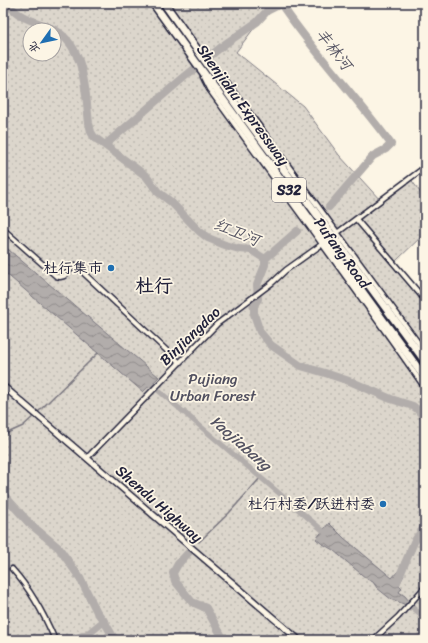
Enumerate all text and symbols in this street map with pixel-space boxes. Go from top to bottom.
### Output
water label: 丰林河 [308,21,362,79]
north arrow [22,22,62,62]
text: 北 [23,37,45,57]
street label: Shenjiahu Expressway [190,39,296,172]
road number: S32 [272,178,306,202]
water label: 红卫河 [209,210,267,256]
street label: Pufang Road [307,212,378,295]
place label: 杜行集市 [43,255,103,281]
marker: 杜行集市 [106,263,116,273]
district label: 杜行 [135,269,173,302]
street label: Binjiangdao [153,300,227,372]
park label: Pujiang Urban Forest [170,366,257,409]
water label: Yaojiabang [203,408,280,480]
street label: Shendu Highway [109,459,209,550]
place label: 杜行村委/跃进村委 [248,491,375,517]
marker: 杜行村委/跃进村委 [378,499,388,509]

